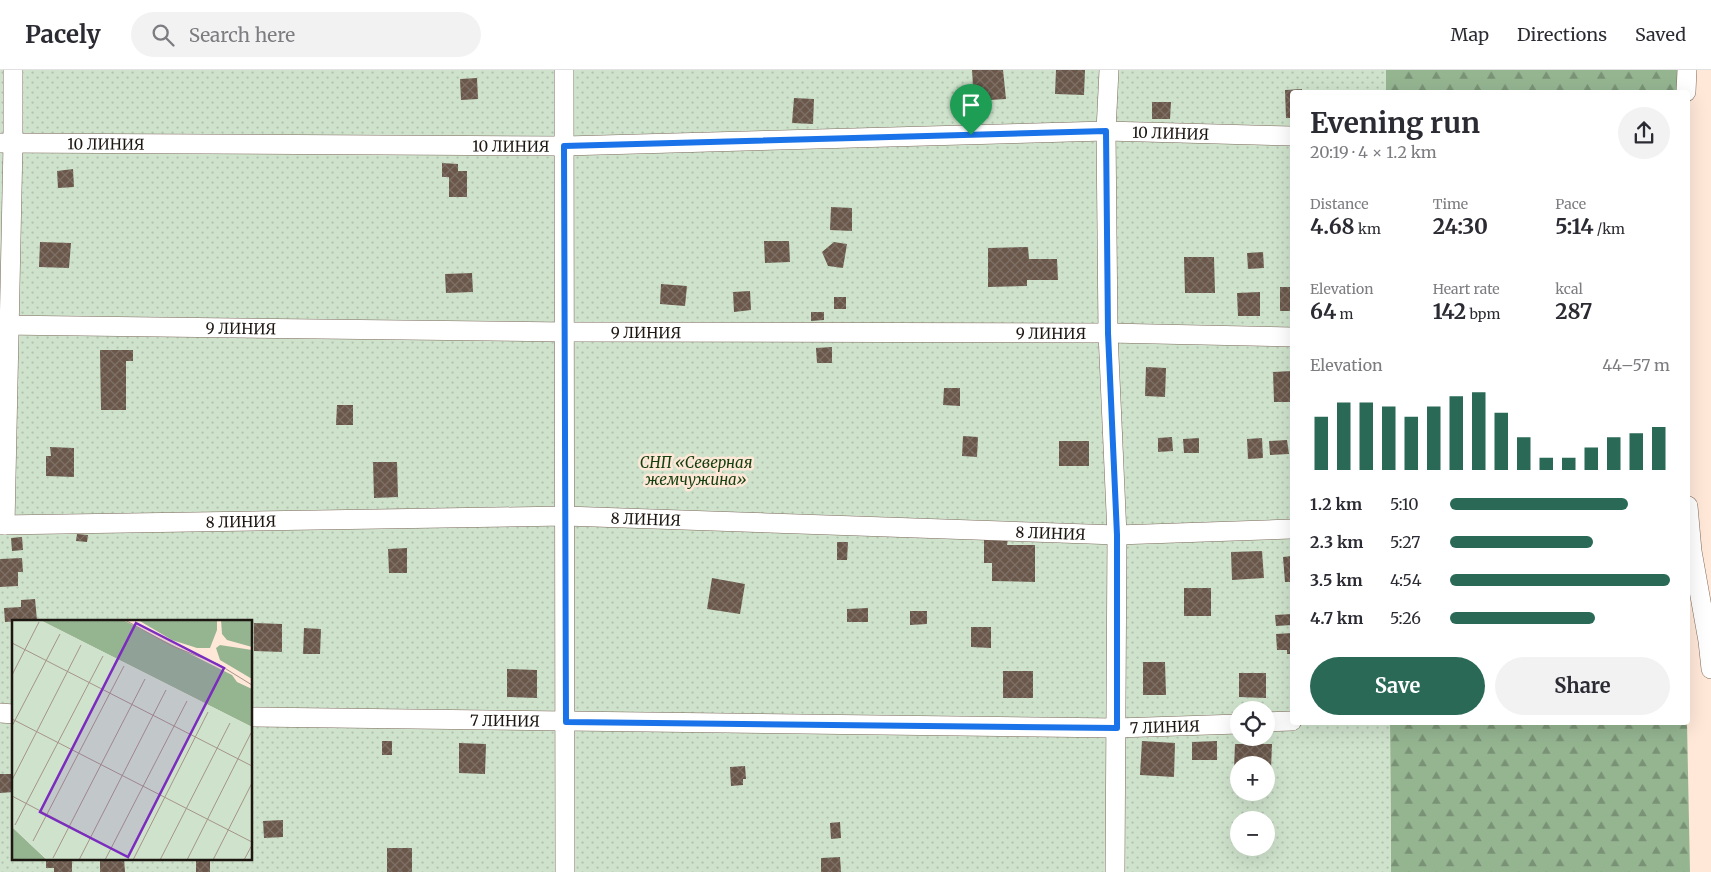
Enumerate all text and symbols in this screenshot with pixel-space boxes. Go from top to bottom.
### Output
search box [131,12,481,57]
text: Pacely [25,19,101,50]
icon: search [149,21,177,49]
text: Search here [189,23,295,47]
text: Map [1451,23,1489,46]
text: Directions [1517,23,1607,46]
text: Saved [1635,23,1686,46]
pin [950,84,992,135]
icon: arrive [957,91,985,119]
text: Evening run [1310,105,1480,141]
button: share [1618,107,1670,159]
street label: 10 ЛИНИЯ [1132,122,1210,143]
street label: 10 ЛИНИЯ [67,134,145,153]
street label: 10 ЛИНИЯ [472,136,550,155]
text: 20:19 · 4 × 1.2 km [1310,142,1437,162]
text: Distance [1310,195,1369,213]
text: Time [1433,195,1468,213]
text: Pace [1555,195,1586,213]
text: 4.68 [1310,213,1355,240]
text: 24:30 [1433,213,1488,240]
text: 5:14 [1555,213,1594,240]
text: km [1355,220,1381,238]
text: /km [1594,220,1625,238]
text: Elevation [1310,280,1374,298]
text: Heart rate [1433,280,1500,298]
text: kcal [1555,280,1583,298]
text: 64 [1310,298,1336,325]
text: 142 [1433,298,1466,325]
text: 287 [1555,298,1592,325]
text: m [1336,305,1353,323]
text: bpm [1466,305,1500,323]
street label: 9 ЛИНИЯ [206,318,277,338]
street label: 9 ЛИНИЯ [611,323,681,342]
street label: 9 ЛИНИЯ [1016,323,1086,342]
text: Elevation [1310,355,1383,375]
text: 44–57 m [1602,355,1670,375]
park label: СНП «Северная жемчужина» [640,453,752,489]
text: 1.2 km [1310,494,1362,514]
text: 5:10 [1390,494,1419,514]
street label: 8 ЛИНИЯ [610,508,682,529]
street label: 8 ЛИНИЯ [206,511,276,531]
street label: 8 ЛИНИЯ [1015,522,1086,543]
text: 2.3 km [1310,532,1363,552]
text: 5:27 [1390,532,1420,552]
text: 3.5 km [1310,570,1363,590]
text: 4:54 [1390,570,1422,590]
text: 4.7 km [1310,608,1363,628]
text: 5:26 [1390,608,1421,628]
inset map [12,620,252,860]
button: Save [1310,657,1485,715]
button: Share [1495,657,1670,715]
map controls [1230,701,1275,856]
button: locate [1230,701,1275,746]
street label: 7 ЛИНИЯ [470,710,540,730]
street label: 7 ЛИНИЯ [1130,716,1200,737]
button: + [1230,756,1275,801]
button: − [1230,811,1275,856]

